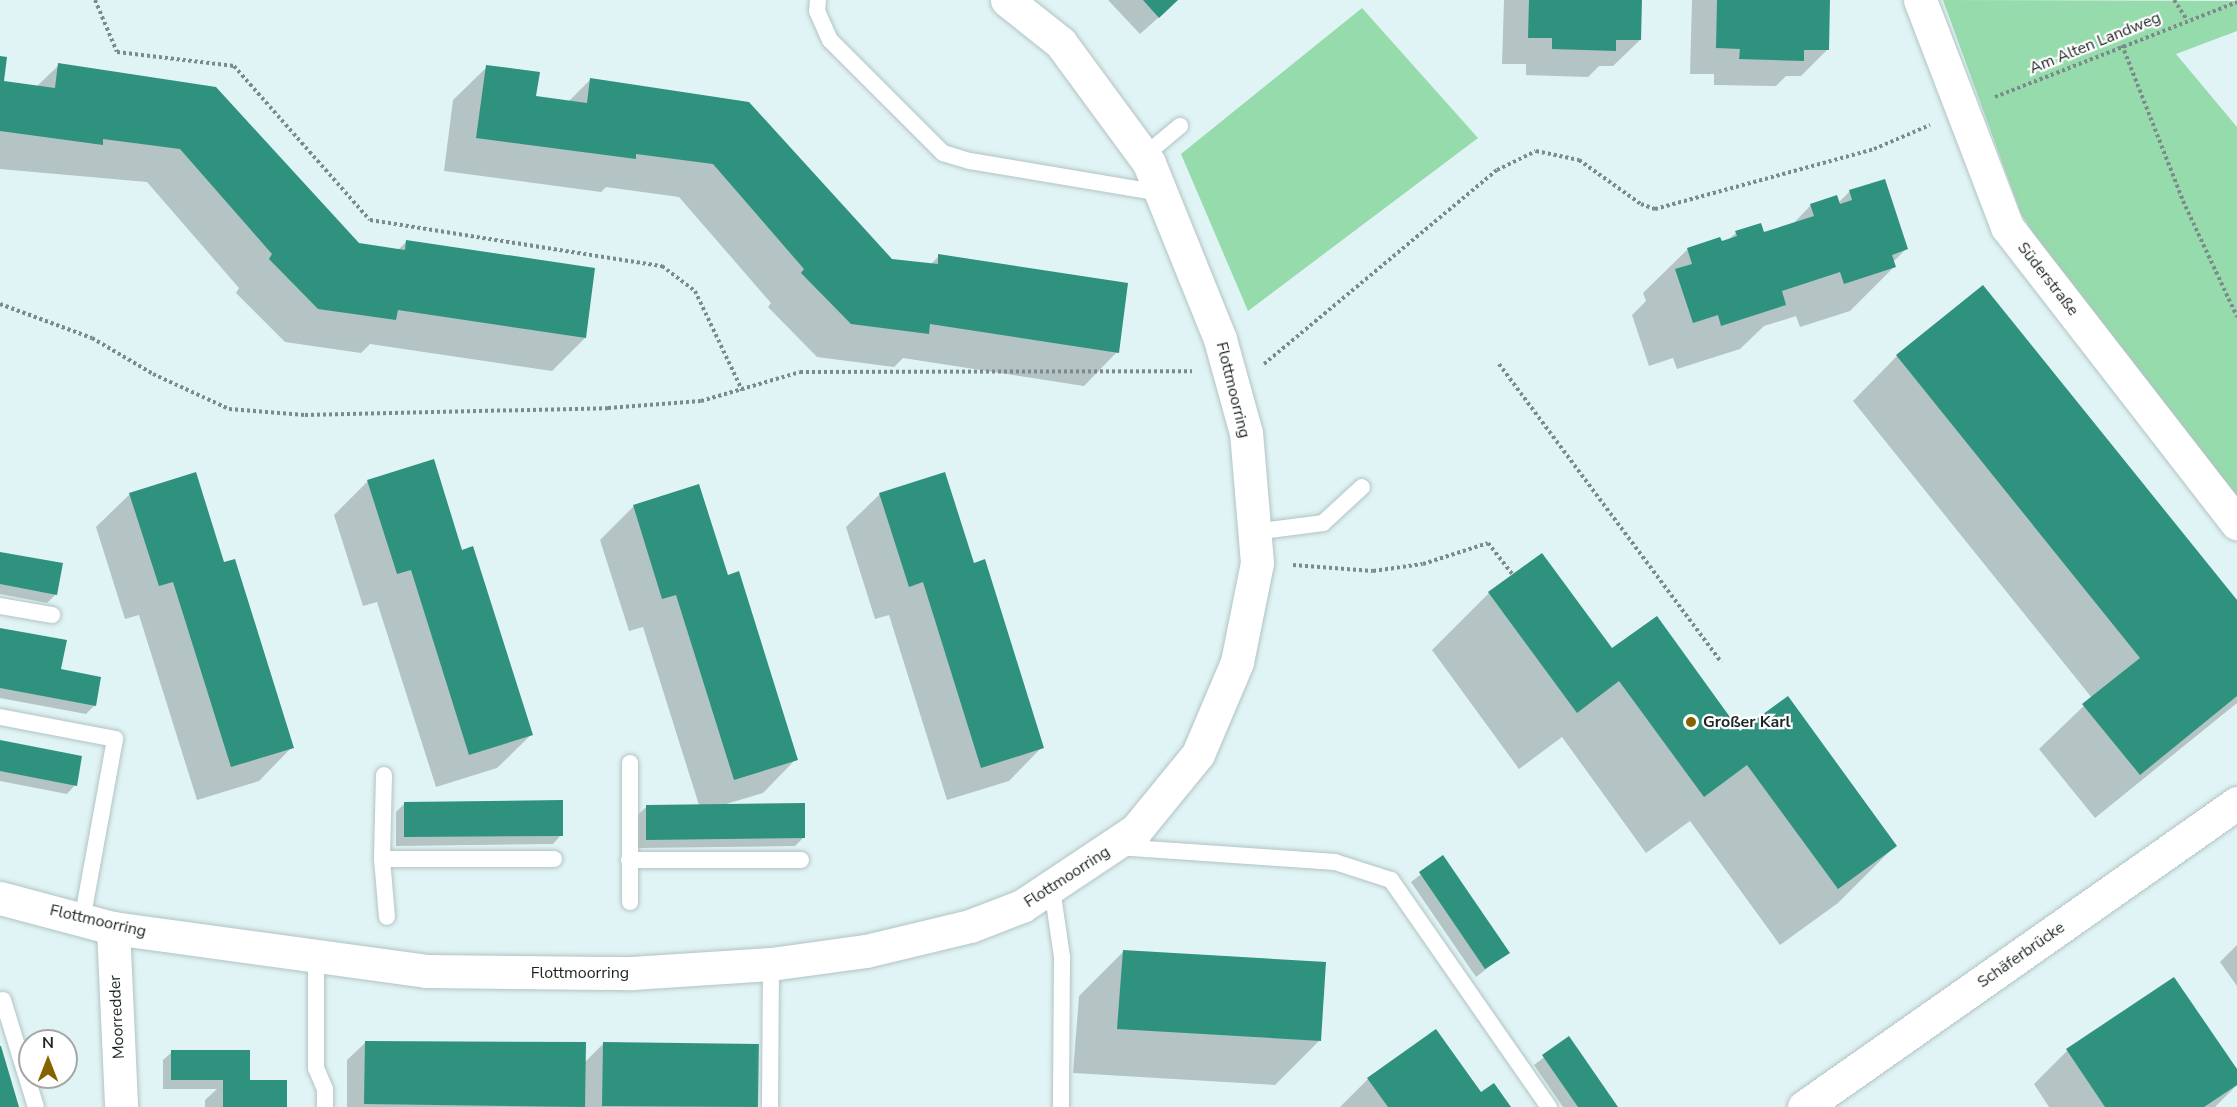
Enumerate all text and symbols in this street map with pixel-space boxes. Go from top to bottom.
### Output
street label: Am Alten Landweg [2027,8,2163,78]
street label: Süderstraße [2013,238,2083,320]
street label: Flottmoorring [1212,340,1254,440]
place label: Großer Karl [1703,712,1791,732]
marker: Großer Karl [1684,715,1698,729]
street label: Flottmoorring [1021,842,1113,912]
street label: Flottmoorring [48,901,148,941]
street label: Schäferbrücke [1974,918,2068,992]
street label: Flottmoorring [531,963,629,983]
street label: Moorredder [105,974,129,1060]
north arrow [18,1029,78,1089]
text: N [42,1032,54,1054]

